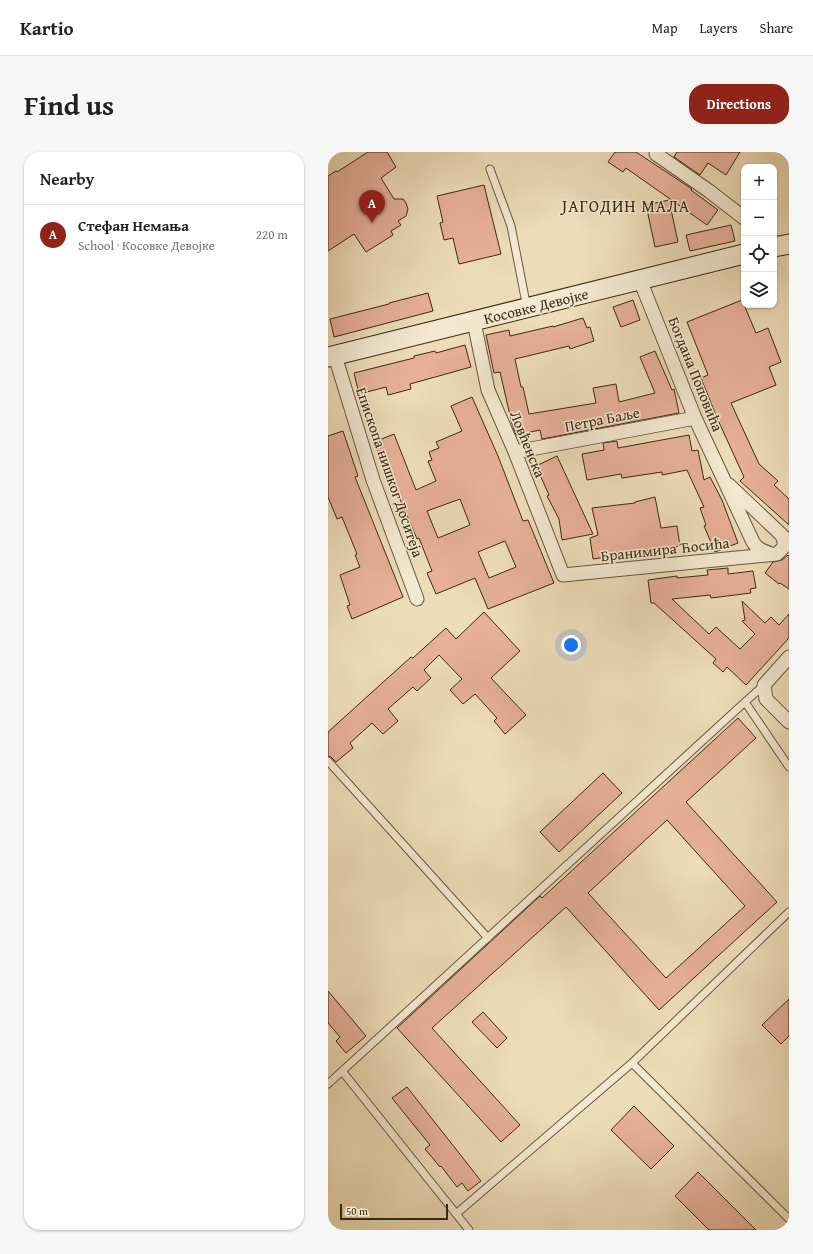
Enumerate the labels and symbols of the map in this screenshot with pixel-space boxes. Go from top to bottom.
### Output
pin: A [359,190,385,223]
district label: ЈАГОДИН МАЛА [560,193,690,218]
street label: Косовке Девојке [481,283,591,329]
street label: Богдана Поповића [663,313,729,435]
street label: Епископа нишког Доситеја [351,384,429,561]
street label: Петра Баље [563,401,641,437]
street label: Ловћенска [505,407,551,481]
street label: Бранимира Ћосића [600,532,731,566]
your location [561,635,581,655]
scale bar [340,1202,448,1221]

